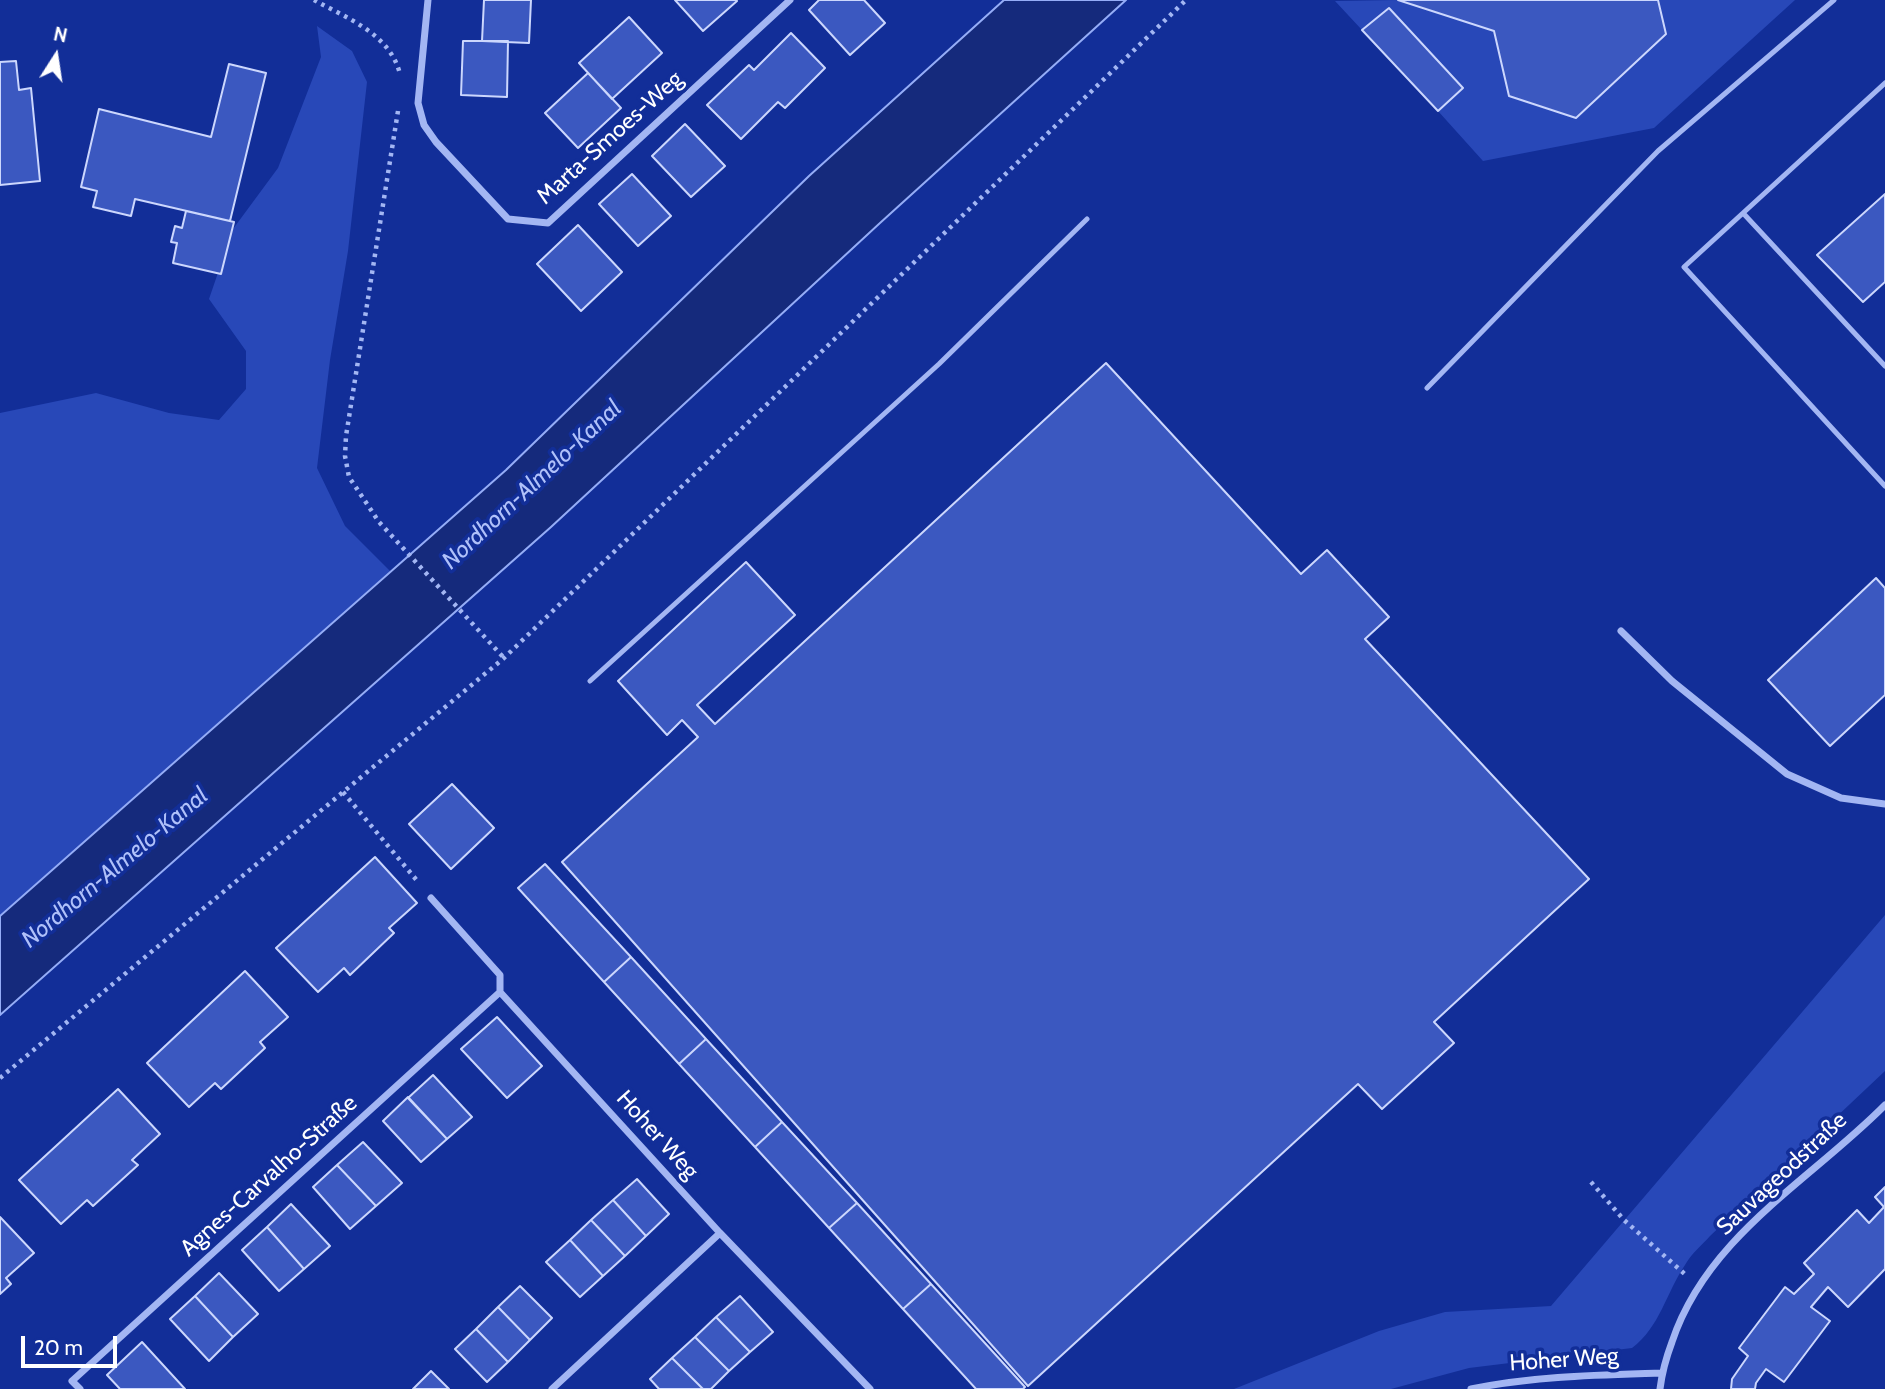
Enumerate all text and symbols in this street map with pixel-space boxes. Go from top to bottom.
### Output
north arrow [21,21,91,91]
text: N [52,22,69,48]
street label: Marta-Smoes-Weg [532,65,688,211]
water label: Nordhorn-Almelo-Kanal [436,395,628,575]
water label: Nordhorn-Almelo-Kanal [16,782,214,954]
street label: Hoher Weg [610,1085,704,1185]
street label: Agnes-Carvalho-Straße [175,1089,363,1263]
street label: Sauvageodstraße [1711,1107,1853,1241]
scale bar [24,1322,121,1366]
text: 20 m [34,1335,83,1360]
street label: Hoher Weg [1508,1342,1620,1378]

